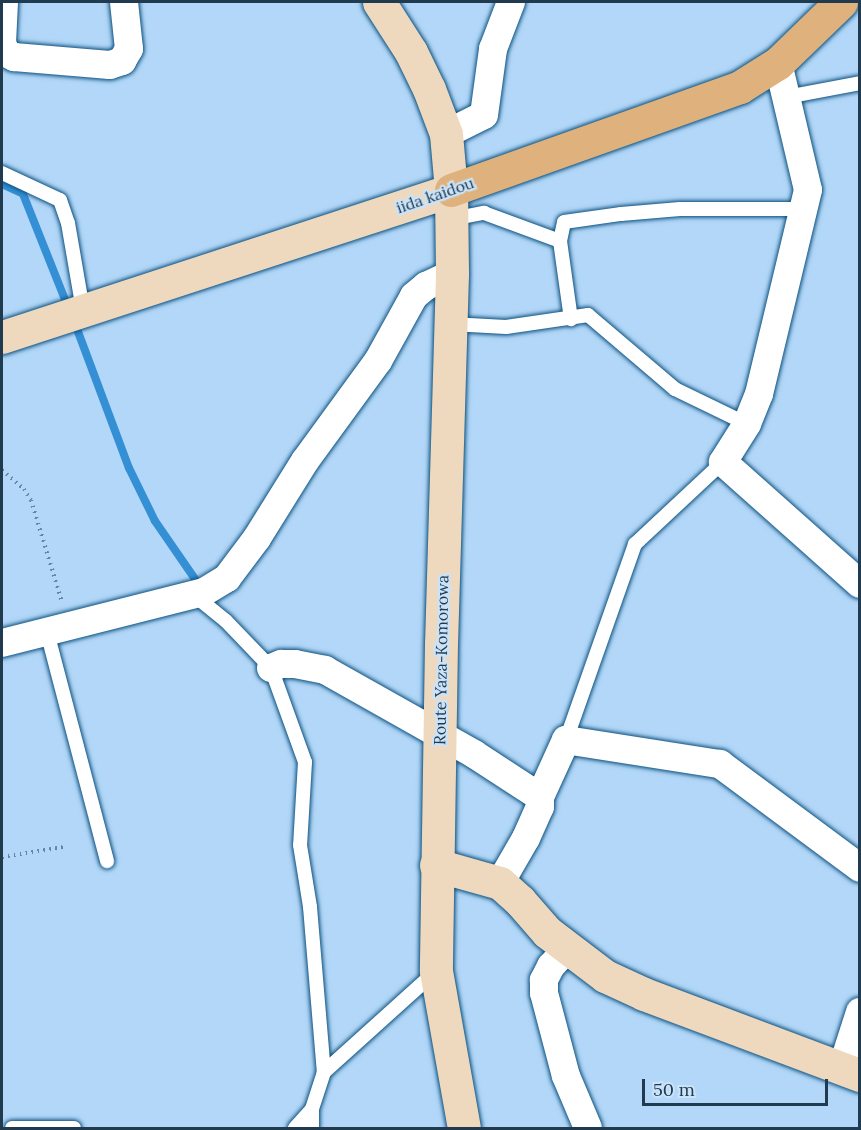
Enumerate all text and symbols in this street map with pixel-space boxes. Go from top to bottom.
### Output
street label: iida kaidou [394,173,476,217]
street label: Route Yaza-Komorowa [430,575,452,745]
scale bar [645,1067,831,1105]
text: 50 m [653,1078,695,1101]

